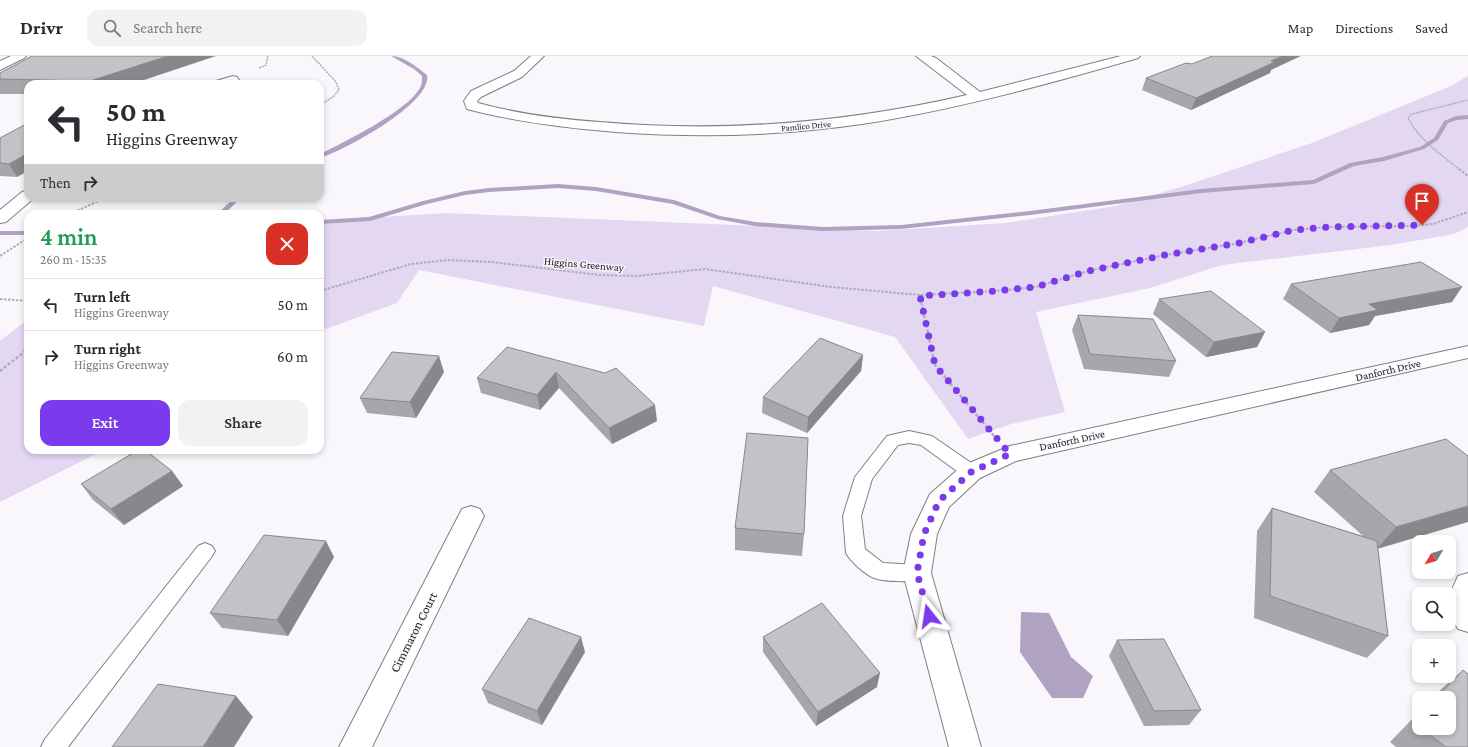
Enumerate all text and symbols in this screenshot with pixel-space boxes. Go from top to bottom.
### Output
search box [87,10,367,46]
text: Drivr [20,17,63,38]
icon: search [101,17,123,39]
text: Search here [133,20,202,36]
text: Map [1288,20,1313,36]
text: Directions [1335,20,1393,36]
text: Saved [1415,20,1448,36]
icon: left [40,96,92,148]
text: 50 m [106,96,166,127]
street label: Pamlico Drive [781,119,831,133]
text: Higgins Greenway [106,129,237,149]
icon: right [79,172,101,194]
text: Then [40,175,71,191]
pin [1405,184,1439,225]
icon: arrive [1411,190,1433,212]
text: 4 min [40,223,97,250]
button: close [266,223,308,265]
text: 260 m · 15:35 [40,252,107,267]
street label: Higgins Greenway [543,255,625,275]
text: Turn left [74,289,130,305]
icon: left [40,294,62,316]
text: 50 m [278,297,308,313]
text: Higgins Greenway [74,305,169,320]
text: Turn right [74,341,141,357]
icon: right [40,346,62,368]
text: 60 m [277,349,308,365]
text: Higgins Greenway [74,357,169,372]
street label: Danforth Drive [1354,357,1422,383]
button: Exit [40,400,170,446]
button: Share [178,400,308,446]
street label: Danforth Drive [1038,427,1106,453]
north arrow [1412,535,1456,579]
map controls [1412,535,1456,735]
button: search [1412,587,1456,631]
street label: Cimmaron Court [387,589,440,675]
position arrow [908,595,950,637]
button: + [1412,639,1456,683]
button: − [1412,691,1456,735]

